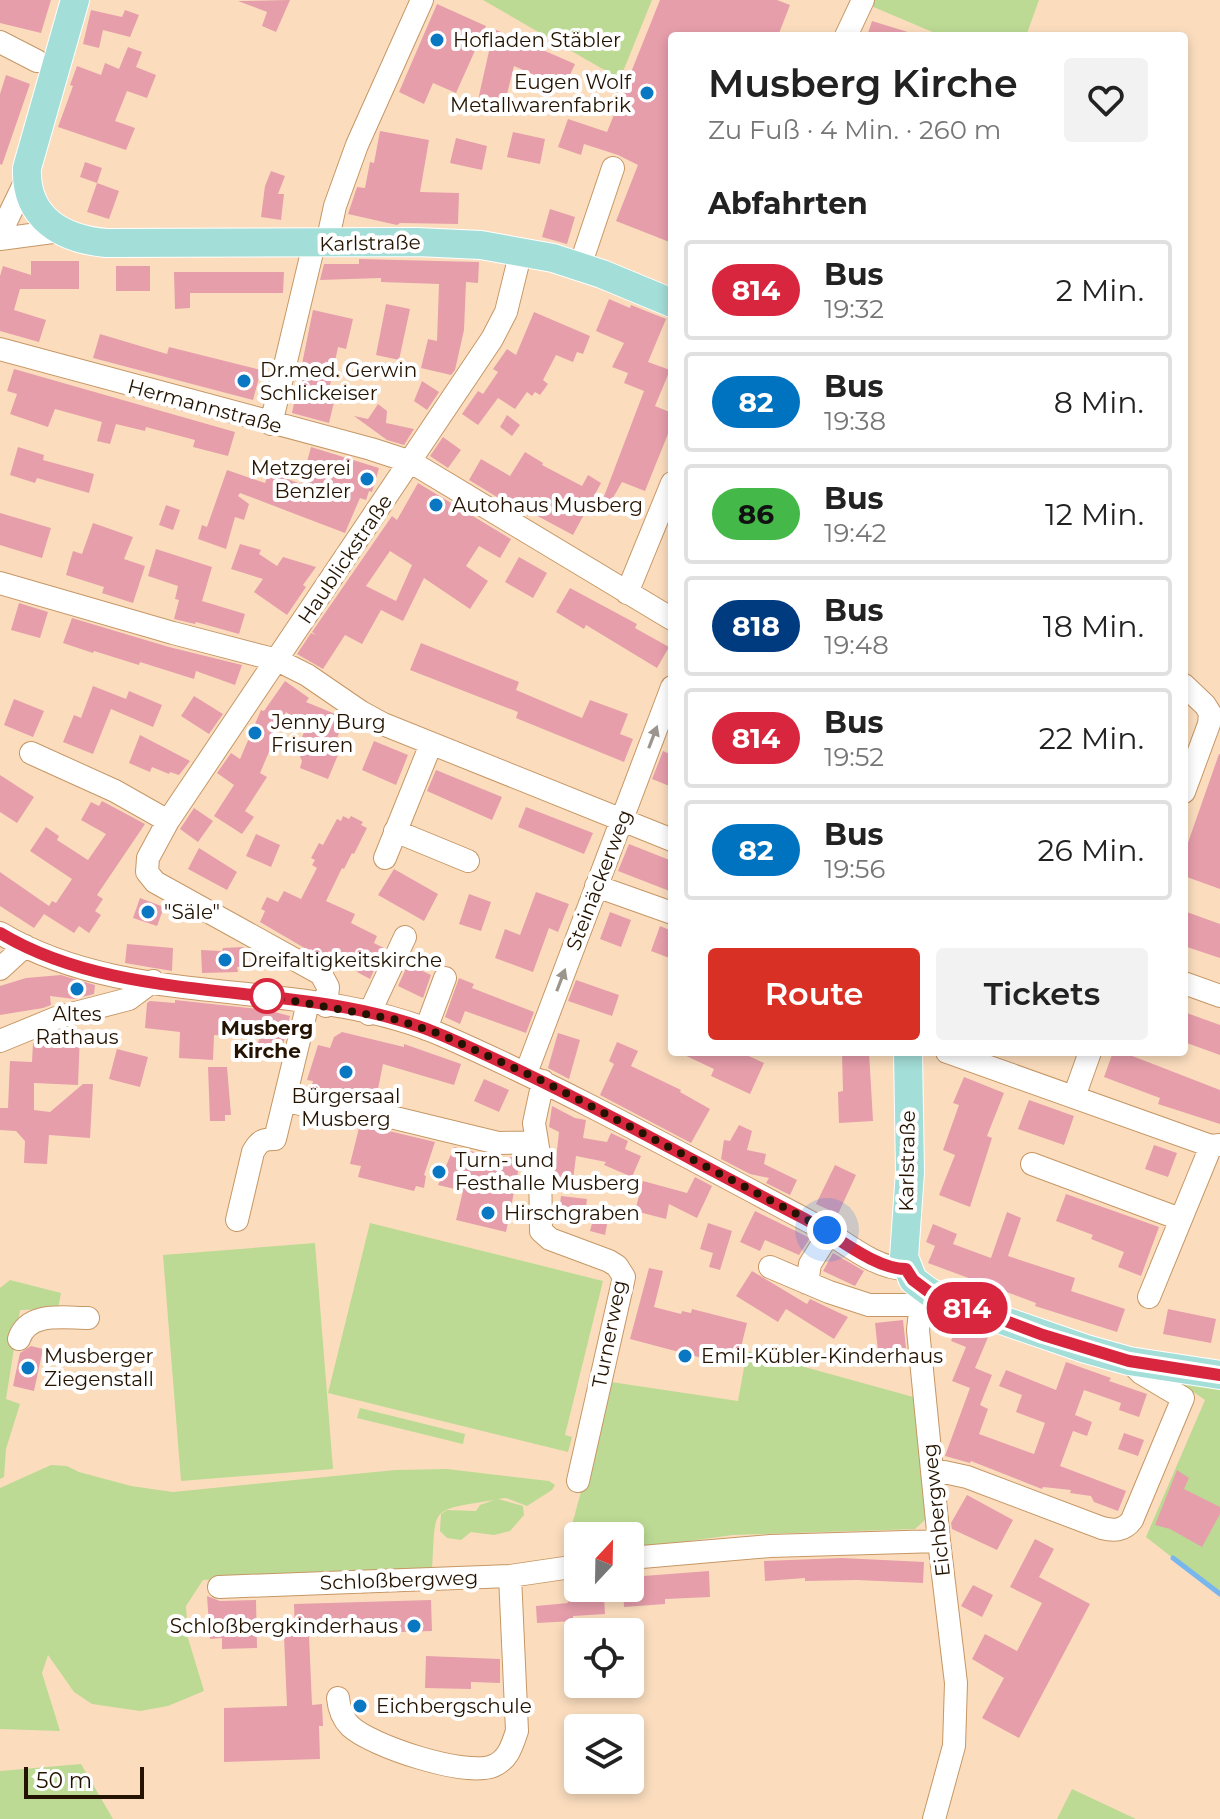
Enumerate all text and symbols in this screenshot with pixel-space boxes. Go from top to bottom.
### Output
place label: Hofladen Stäbler [453,28,621,52]
marker: Hofladen Stäbler [428,31,446,49]
button: heart [1064,58,1148,142]
text: Musberg Kirche [708,60,1018,107]
place label: Eugen Wolf Metallwarenfabrik [450,70,632,117]
marker: Eugen Wolf Metallwarenfabrik [638,84,656,102]
text: Zu Fuß · 4 Min. · 260 m [708,114,1001,146]
text: Abfahrten [708,185,868,222]
street label: Karlstraße [319,230,421,256]
text: Bus [824,256,884,293]
text: 2 Min. [1056,272,1144,309]
text: 814 [732,273,780,307]
text: 19:32 [824,293,884,325]
place label: Dr.med. Gerwin Schlickeiser [260,358,417,405]
text: Bus [824,368,884,405]
marker: Dr.med. Gerwin Schlickeiser [235,372,253,390]
street label: Hermannstraße [125,374,285,438]
text: 8 Min. [1054,384,1144,421]
text: 82 [738,385,774,419]
text: 19:38 [824,405,886,437]
place label: Metzgerei Benzler [251,456,351,503]
marker: Metzgerei Benzler [358,470,376,488]
text: Bus [824,480,884,517]
street label: Haublickstraße [293,490,397,628]
place label: Autohaus Musberg [452,493,643,517]
marker: Autohaus Musberg [427,496,445,514]
text: 12 Min. [1045,496,1144,533]
text: 86 [738,497,774,531]
text: 19:42 [824,517,887,549]
text: Bus [824,592,884,629]
text: 18 Min. [1043,608,1144,645]
text: 818 [732,609,780,643]
text: 19:48 [824,629,889,661]
text: Bus [824,704,884,741]
place label: Jenny Burg Frisuren [270,710,386,757]
text: 22 Min. [1039,720,1144,757]
text: 814 [732,721,780,755]
marker: Jenny Burg Frisuren [246,724,264,742]
one-way arrow [647,724,660,748]
text: 19:52 [824,741,884,773]
street label: Steinäckerweg [561,806,637,954]
text: Bus [824,816,884,853]
text: 26 Min. [1038,832,1144,869]
text: 82 [738,833,774,867]
text: 19:56 [824,853,885,885]
place label: "Säle" [164,900,220,924]
marker: "Säle" [139,903,157,921]
place label: Dreifaltigkeitskirche [241,948,442,972]
button: Route [708,948,920,1040]
button: Tickets [936,948,1148,1040]
marker: Dreifaltigkeitskirche [216,951,234,969]
one-way arrow [555,968,568,992]
marker: Musberg Kirche [250,979,284,1013]
marker: Altes Rathaus [68,980,86,998]
place label: Altes Rathaus [36,1002,119,1049]
place label: Musberg Kirche [221,1016,313,1063]
marker: Bürgersaal Musberg [337,1063,355,1081]
place label: Bürgersaal Musberg [292,1084,400,1131]
street label: Karlstraße [894,1110,920,1212]
place label: Turn- und Festhalle Musberg [455,1148,640,1195]
marker: Turn- und Festhalle Musberg [430,1163,448,1181]
place label: Hirschgraben [504,1201,640,1225]
marker: Hirschgraben [479,1204,497,1222]
your location [807,1210,847,1250]
street label: Turnerweg [587,1278,631,1390]
line badge: 814 [921,1282,1013,1334]
text: 814 [943,1291,991,1325]
place label: Musberger Ziegenstall [44,1344,154,1391]
place label: Emil-Kübler-Kinderhaus [701,1344,943,1368]
marker: Emil-Kübler-Kinderhaus [676,1347,694,1365]
marker: Musberger Ziegenstall [19,1359,37,1377]
street label: Eichbergweg [917,1442,955,1578]
north arrow [564,1522,644,1602]
map controls [564,1522,644,1794]
street label: Schloßbergweg [319,1565,479,1595]
place label: Schloßbergkinderhaus [170,1614,398,1638]
marker: Schloßbergkinderhaus [405,1617,423,1635]
button: locate [564,1618,644,1698]
place label: Eichbergschule [376,1694,532,1718]
marker: Eichbergschule [351,1697,369,1715]
button: layers [564,1714,644,1794]
scale bar [24,1763,144,1799]
text: 50 m [36,1767,92,1794]

